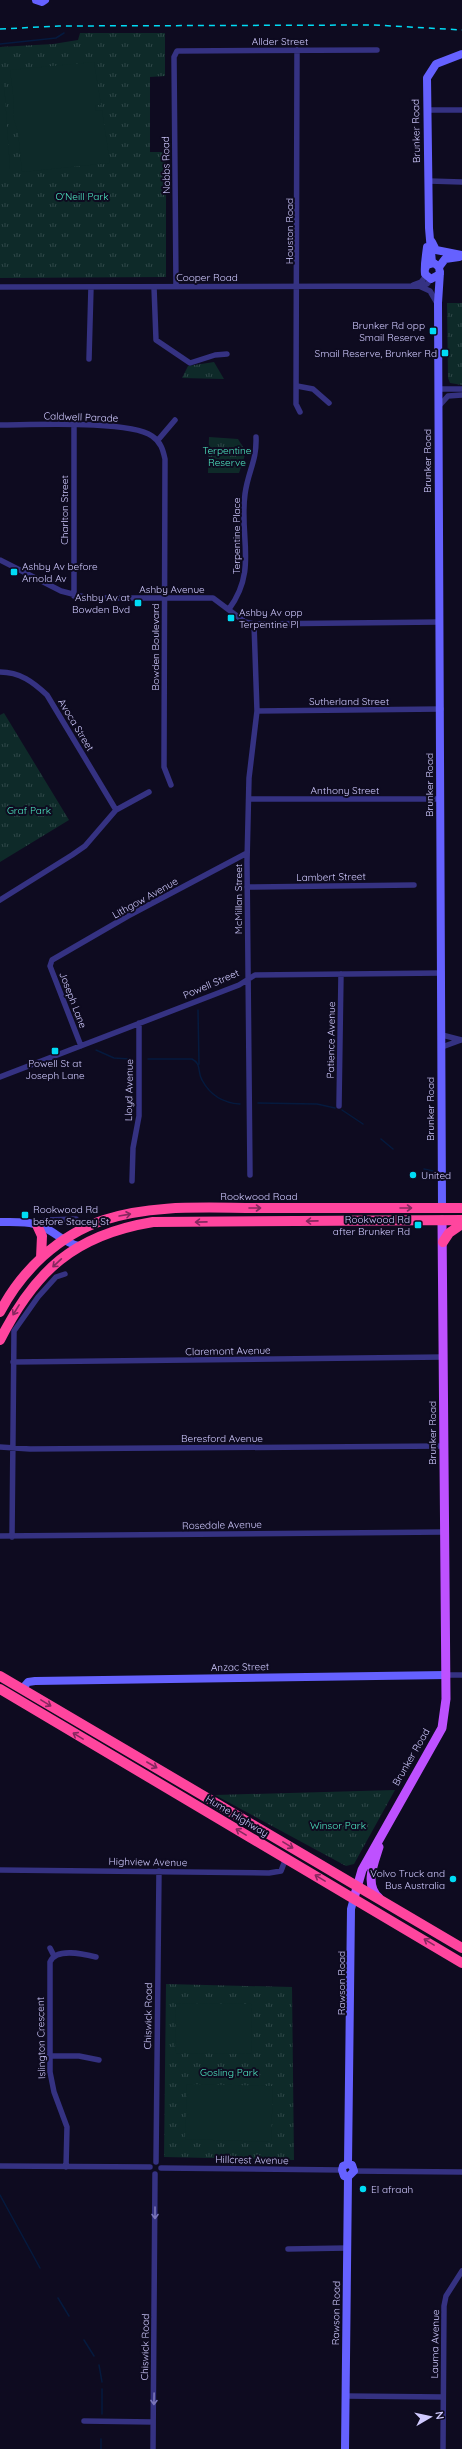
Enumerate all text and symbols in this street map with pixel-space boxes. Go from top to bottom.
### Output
street label: Allder Street [252,35,309,48]
street label: Brunker Road [409,99,423,163]
street label: Nobbs Road [159,136,173,194]
park label: O'Neill Park [55,190,109,203]
street label: Houston Road [283,198,296,264]
street label: Cooper Road [176,271,238,284]
place label: Brunker Rd opp Smail Reserve [352,319,425,344]
marker: Brunker Rd opp Smail Reserve [428,326,438,336]
place label: Smail Reserve, Brunker Rd [315,347,437,360]
marker: Smail Reserve, Brunker Rd [440,348,450,358]
street label: Caldwell Parade [43,409,119,425]
street label: Brunker Road [421,429,434,493]
park label: Terpentine Reserve [203,444,252,469]
street label: Charlton Street [58,475,71,545]
street label: Terpentine Place [230,497,243,574]
place label: Ashby Av before Arnold Av [22,560,98,585]
marker: Ashby Av before Arnold Av [9,567,19,577]
street label: Ashby Avenue [139,583,205,596]
place label: Ashby Av at Bowden Bvd [72,591,131,616]
marker: Ashby Av at Bowden Bvd [133,598,143,608]
street label: Bowden Boulevard [149,603,162,691]
place label: Ashby Av opp Terpentine Pl [239,606,303,631]
marker: Ashby Av opp Terpentine Pl [226,613,236,623]
street label: Sutherland Street [309,695,390,708]
street label: Avoca Street [55,696,97,754]
street label: Brunker Road [423,753,436,817]
street label: Anthony Street [311,784,380,797]
park label: Graf Park [7,804,51,817]
street label: McMillan Street [232,863,245,934]
street label: Lambert Street [296,870,366,884]
street label: Lithgow Avenue [110,874,180,921]
street label: Powell Street [181,966,242,1002]
street label: Joseph Lane [56,970,90,1030]
street label: Patience Avenue [324,1001,338,1078]
marker: Powell St at Joseph Lane [50,1046,60,1056]
place label: Powell St at Joseph Lane [25,1057,85,1082]
street label: Lloyd Avenue [122,1058,136,1121]
street label: Brunker Road [424,1077,437,1141]
place label: United [421,1169,451,1182]
marker: United [408,1170,418,1180]
street label: Rookwood Road [220,1190,298,1203]
place label: Rookwood Rd before Stacey St [33,1203,110,1228]
one-way arrow [248,1204,261,1212]
one-way arrow [399,1204,412,1212]
marker: Rookwood Rd before Stacey St [20,1210,30,1220]
one-way arrow [118,1211,131,1219]
place label: Rookwood Rd after Brunker Rd [333,1213,410,1238]
one-way arrow [306,1217,319,1225]
one-way arrow [195,1218,208,1226]
marker: Rookwood Rd after Brunker Rd [413,1220,423,1230]
one-way arrow [52,1258,62,1267]
one-way arrow [12,1304,20,1316]
street label: Claremont Avenue [185,1344,271,1358]
street label: Brunker Road [426,1401,439,1465]
street label: Beresford Avenue [181,1432,263,1445]
street label: Rosedale Avenue [182,1518,262,1532]
street label: Anzac Street [211,1660,270,1674]
one-way arrow [40,1699,52,1707]
street label: Brunker Road [389,1726,433,1788]
one-way arrow [72,1731,84,1739]
one-way arrow [146,1762,158,1770]
street label: Hume Highway [203,1792,271,1840]
park label: Winsor Park [310,1819,366,1832]
one-way arrow [235,1827,247,1835]
one-way arrow [282,1842,294,1850]
street label: Highview Avenue [109,1855,188,1869]
place label: Volvo Truck and Bus Australia [370,1867,445,1892]
one-way arrow [314,1874,326,1882]
marker: Volvo Truck and Bus Australia [448,1874,458,1884]
one-way arrow [424,1938,435,1946]
street label: Rawson Road [335,1951,348,2015]
street label: Chiswick Road [141,1983,155,2049]
street label: Islington Crescent [34,1996,48,2079]
park label: Gosling Park [200,2066,258,2079]
street label: Hillcrest Avenue [215,2153,289,2167]
place label: EI afraah [371,2183,413,2196]
marker: EI afraah [358,2184,368,2194]
one-way arrow [151,2206,159,2219]
street label: Rawson Road [329,2281,343,2345]
street label: Lauma Avenue [428,2309,442,2379]
street label: Chiswick Road [138,2314,152,2380]
one-way arrow [150,2392,158,2405]
north arrow [410,2397,450,2437]
text: N [432,2410,447,2421]

